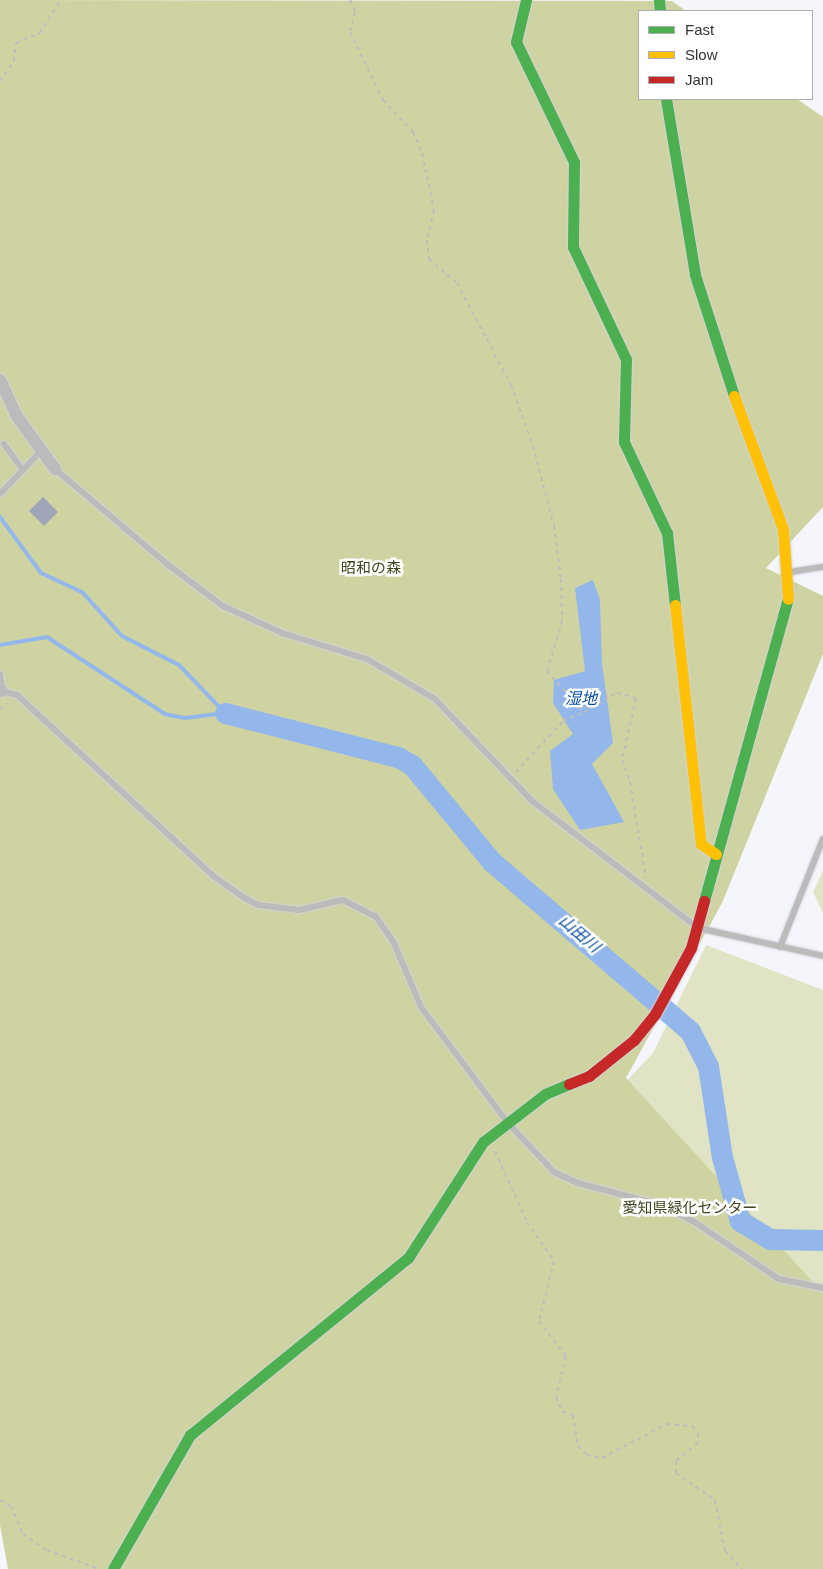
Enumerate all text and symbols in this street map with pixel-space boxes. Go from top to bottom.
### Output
legend [638,10,813,100]
text: Fast [685,21,714,38]
text: Slow [685,46,718,63]
text: Jam [685,71,713,88]
park label: 昭和の森 [341,559,401,577]
water label: 湿地 [565,689,597,709]
water label: 山田川 [554,911,604,957]
park label: 愛知県緑化センター [623,1199,757,1217]

